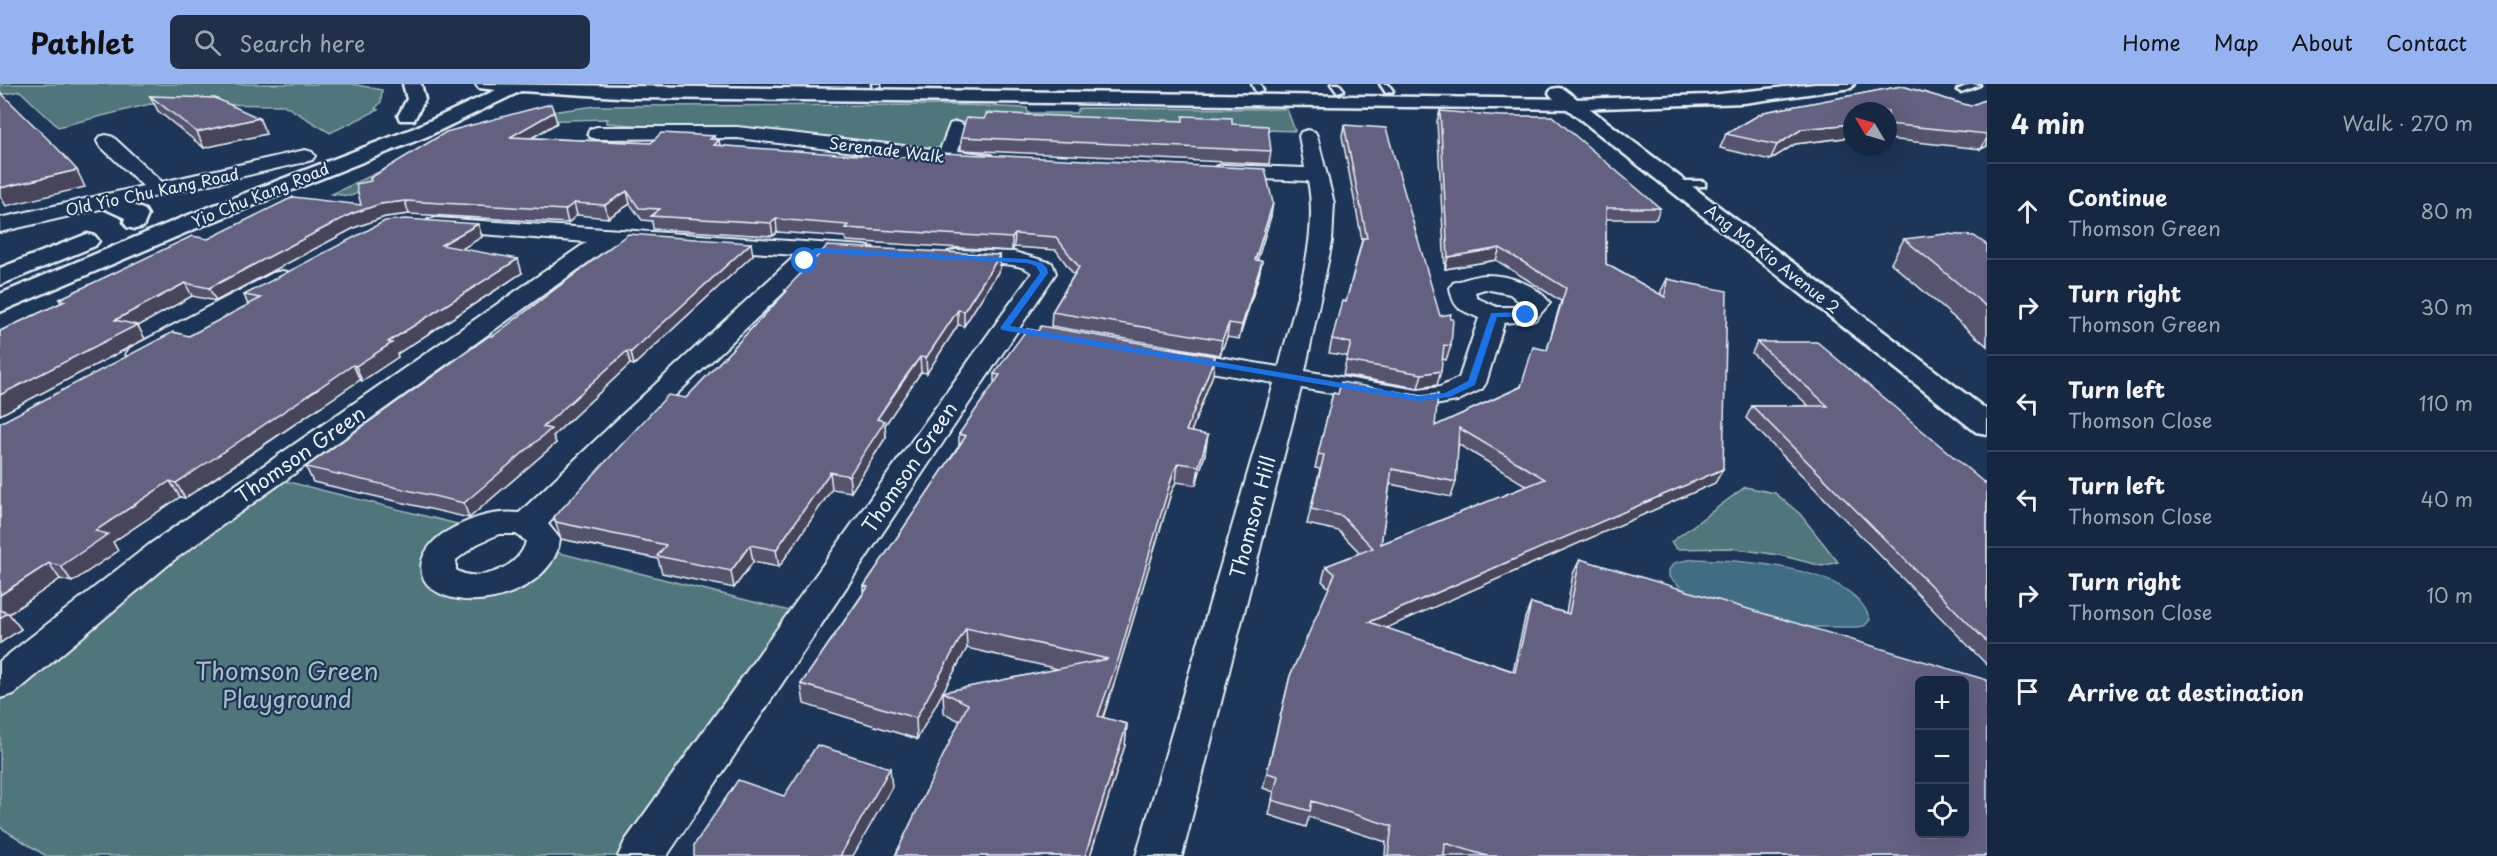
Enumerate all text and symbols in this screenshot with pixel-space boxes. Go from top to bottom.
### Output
search box [170,15,590,69]
text: Pathlet [30,21,134,64]
icon: search [191,26,224,59]
text: Search here [239,26,365,59]
text: Home [2122,26,2181,58]
text: Map [2214,26,2259,58]
text: About [2292,26,2353,58]
text: Contact [2386,26,2467,58]
north arrow [1843,102,1897,156]
text: 4 min [2011,104,2085,143]
text: Walk · 270 m [2342,108,2473,138]
street label: Serenade Walk [828,130,946,168]
street label: Yio Chu Kang Road [188,155,332,233]
street label: Old Yio Chu Kang Road [63,161,241,221]
text: Continue [2068,180,2167,213]
icon: ahead [2011,195,2044,228]
text: 80 m [2421,196,2473,226]
street label: Ang Mo Kio Avenue 2 [1700,198,1846,318]
text: Thomson Green [2068,213,2221,243]
route start [791,247,817,273]
text: Turn right [2068,276,2181,309]
icon: right [2011,291,2044,324]
text: 30 m [2420,292,2473,322]
route end [1512,301,1538,327]
text: Thomson Green [2068,309,2221,339]
text: Turn left [2068,372,2165,405]
icon: left [2011,387,2044,420]
text: 110 m [2419,388,2473,418]
street label: Thomson Green [854,395,964,539]
street label: Thomson Green [229,398,371,510]
text: Thomson Close [2068,405,2212,435]
street label: Thomson Hill [1221,452,1283,582]
text: Turn left [2068,468,2165,501]
icon: left [2011,483,2044,516]
text: 40 m [2421,484,2473,514]
text: Thomson Close [2068,501,2212,531]
text: Turn right [2068,564,2181,597]
icon: right [2011,579,2044,612]
text: 10 m [2426,580,2473,610]
text: Thomson Close [2068,597,2212,627]
park label: Thomson Green Playground [195,652,379,716]
icon: arrive [2011,675,2044,708]
text: Arrive at destination [2068,675,2304,708]
map controls [1915,676,1969,838]
button: + [1915,676,1969,730]
button: − [1915,730,1969,784]
button: locate [1915,784,1969,838]

